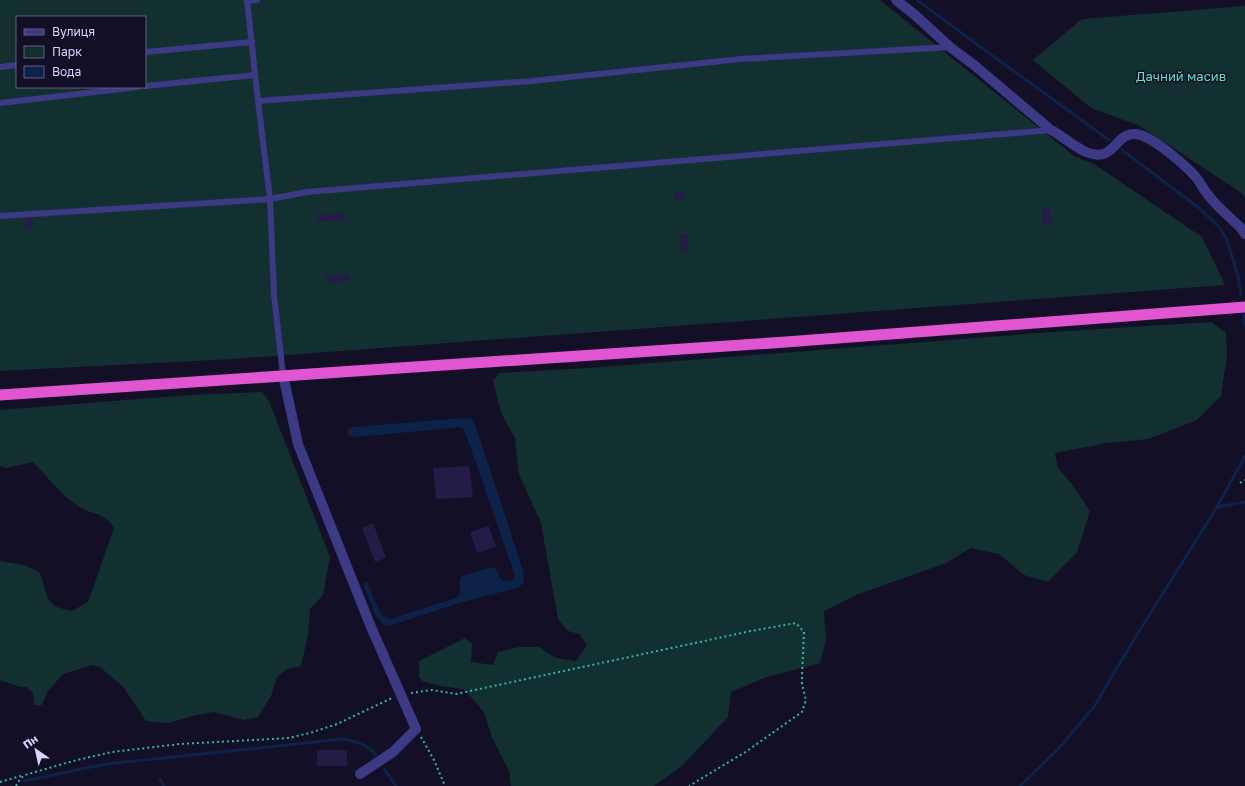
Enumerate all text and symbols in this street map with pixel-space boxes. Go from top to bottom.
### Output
legend [16,16,146,88]
text: Вулиця [52,24,95,39]
text: Парк [52,44,82,59]
text: Вода [52,64,81,79]
park label: Дачний масив [1136,68,1226,84]
north arrow [16,730,56,770]
text: Пн [20,732,40,751]

